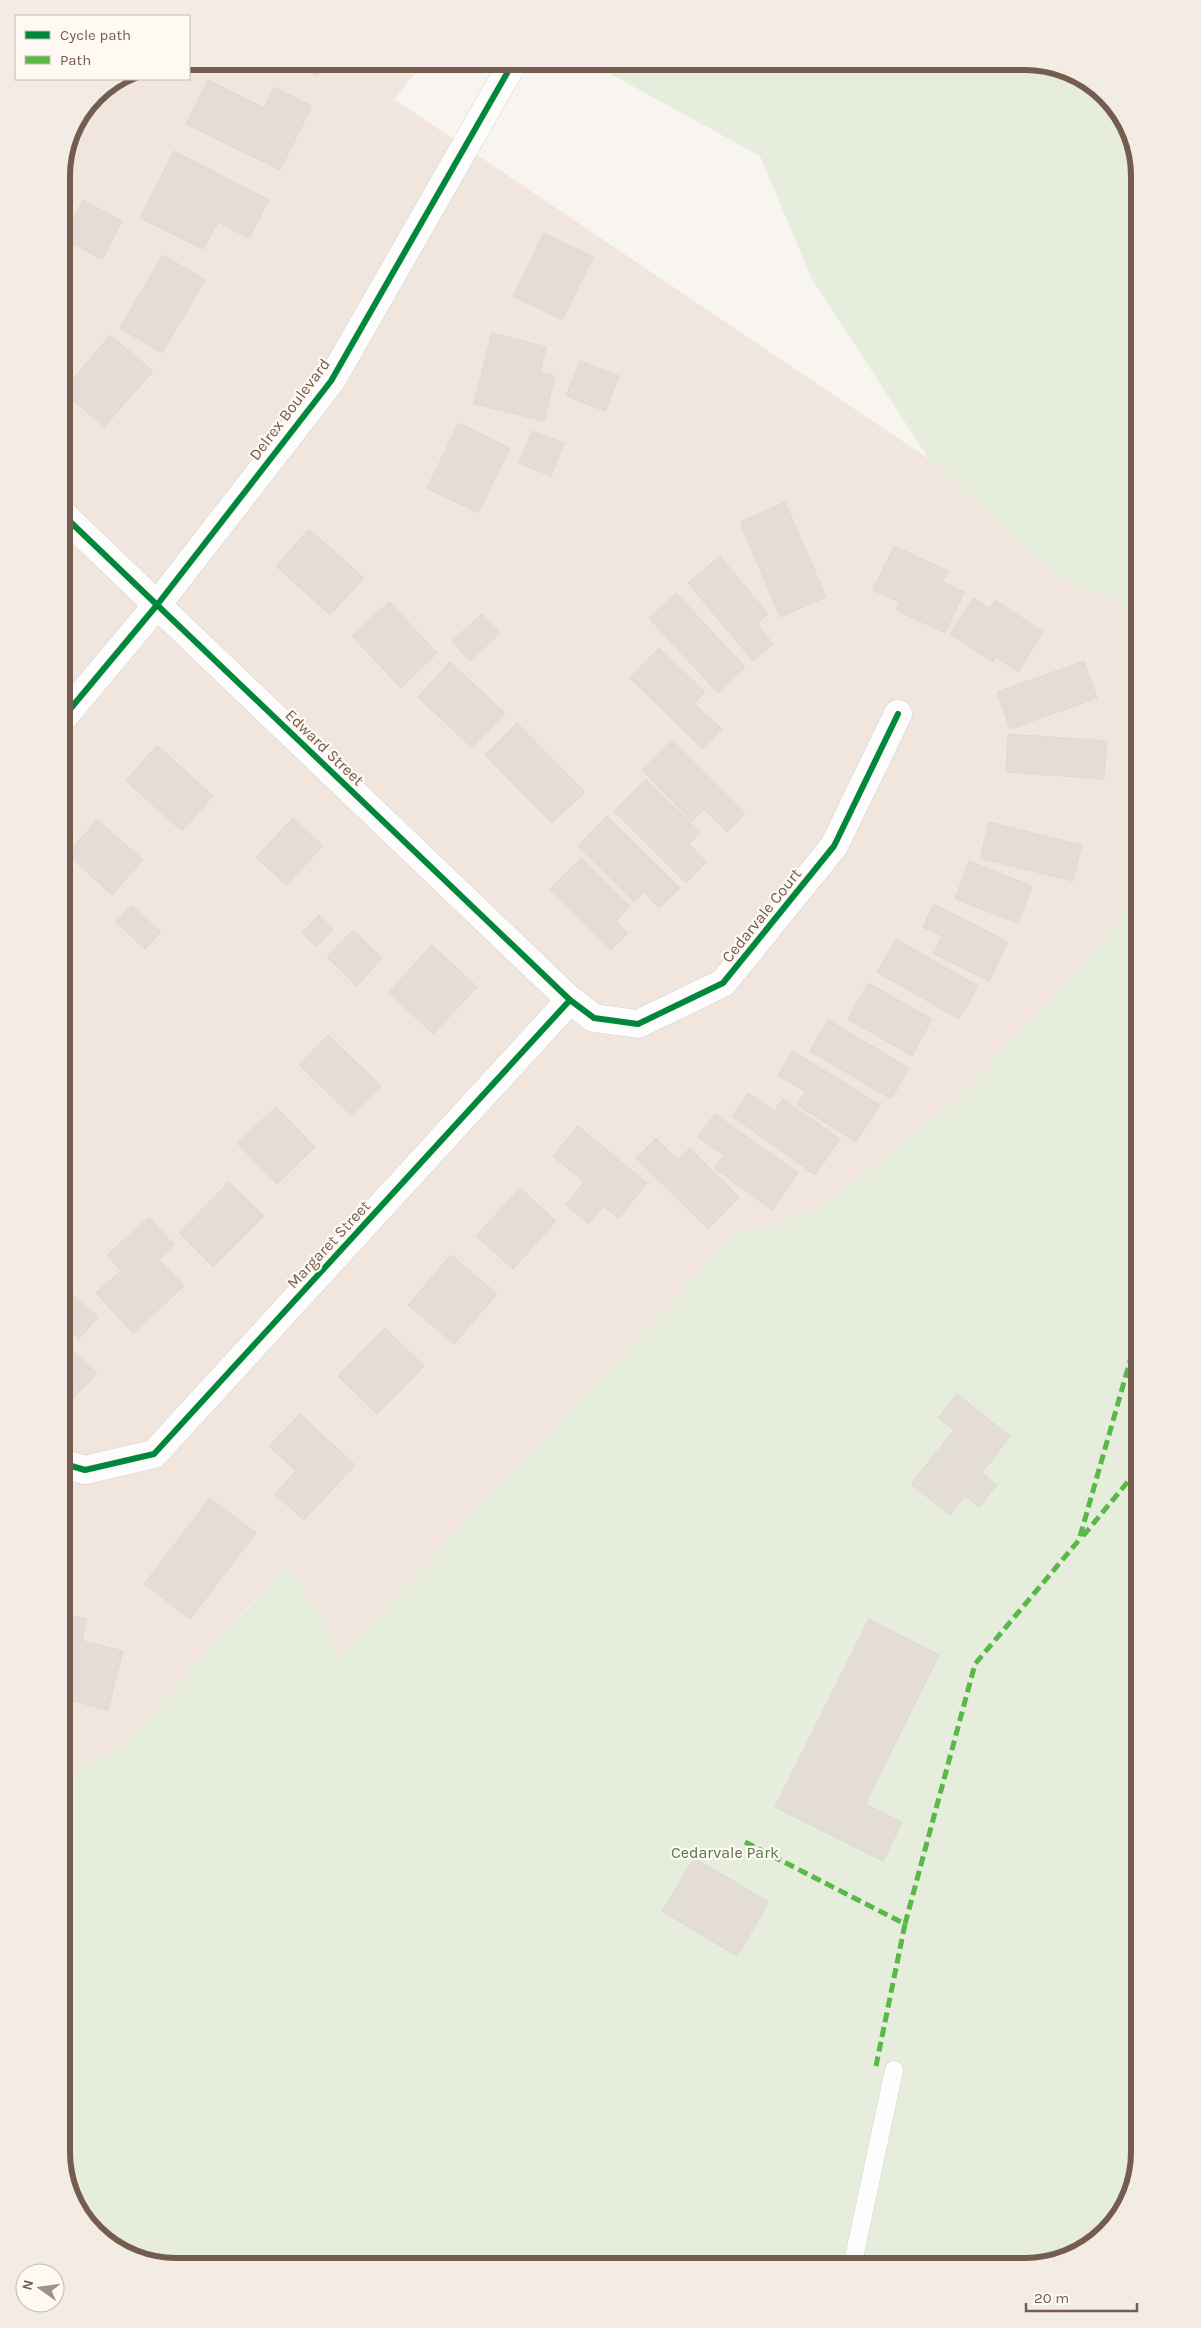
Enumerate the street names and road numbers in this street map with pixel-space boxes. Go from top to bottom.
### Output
street label: Delrex Boulevard [245,355,334,464]
street label: Edward Street [281,705,368,790]
street label: Cedarvale Court [718,864,805,966]
street label: Margaret Street [283,1196,374,1292]

